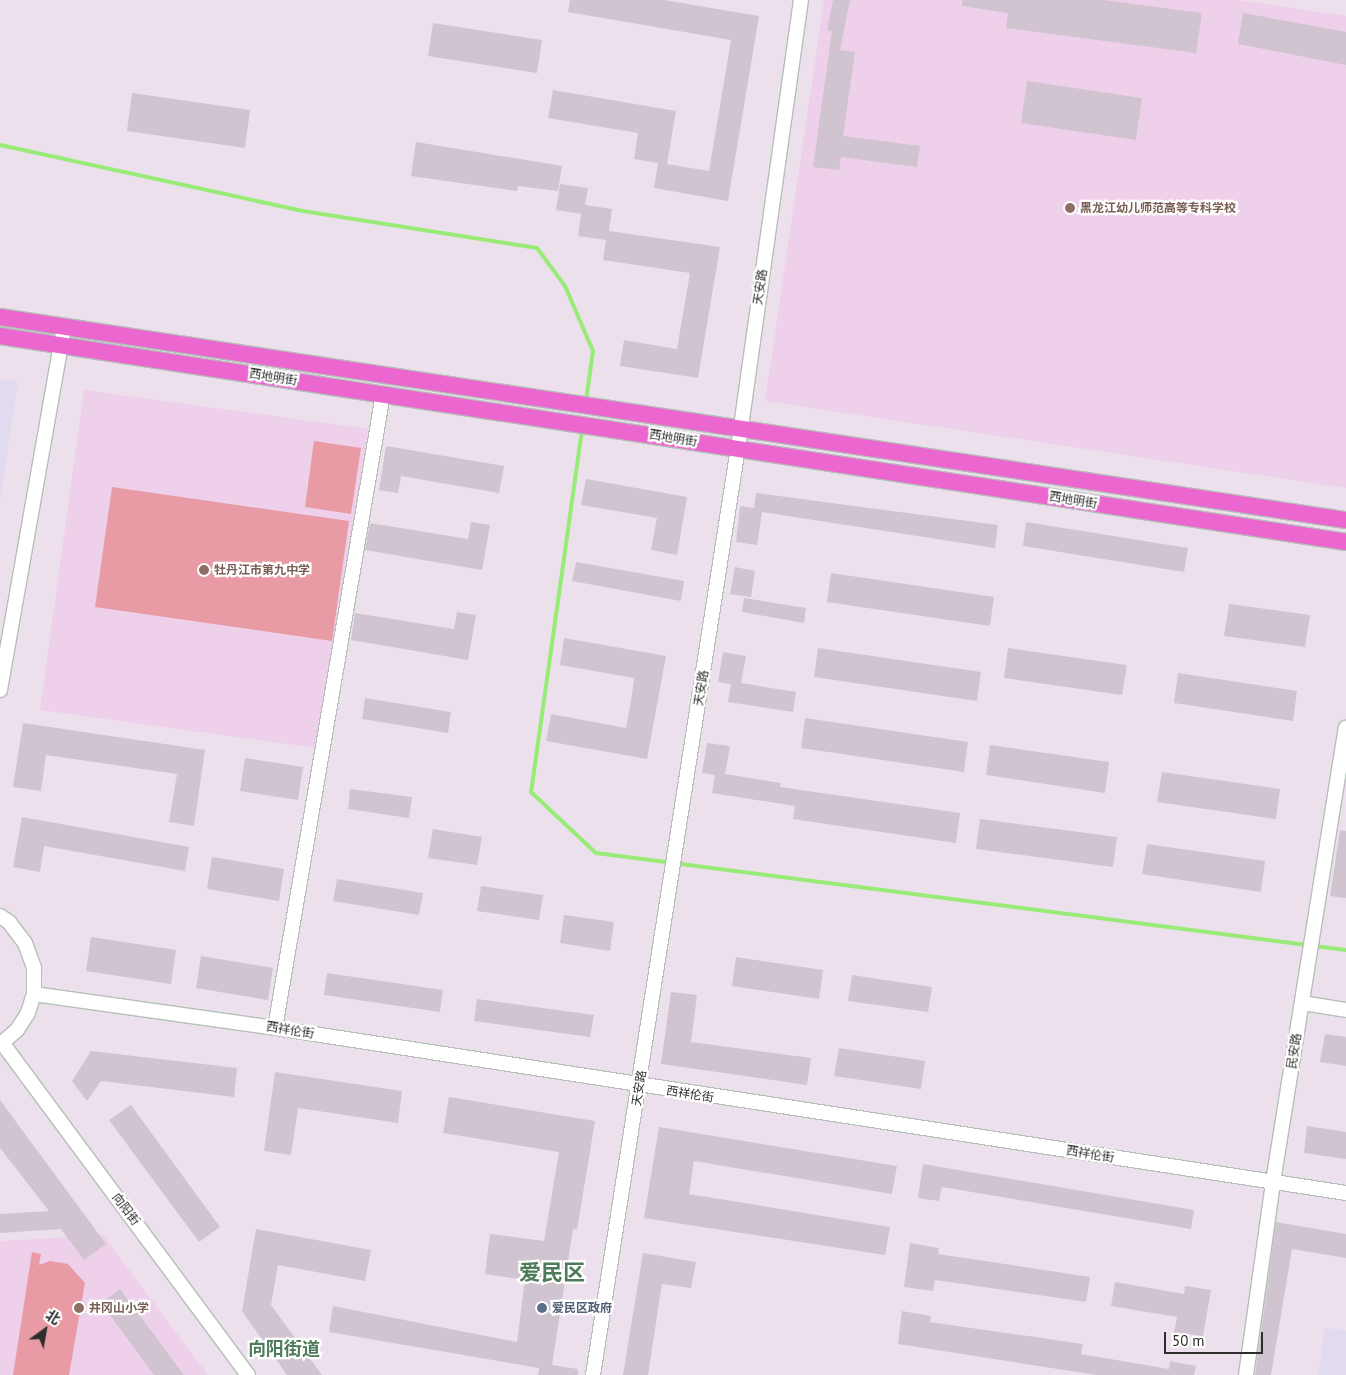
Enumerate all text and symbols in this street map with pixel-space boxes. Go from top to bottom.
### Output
place label: 黑龙江幼儿师范高等专科学校 [1080,201,1236,215]
marker: 黑龙江幼儿师范高等专科学校 [1064,202,1076,214]
street label: 天安路 [750,268,770,306]
street label: 西地明街 [248,366,298,388]
street label: 西地明街 [648,427,698,449]
street label: 西地明街 [1048,489,1098,511]
place label: 牡丹江市第九中学 [214,563,310,577]
marker: 牡丹江市第九中学 [198,564,210,576]
street label: 天安路 [691,669,711,707]
street label: 西祥伦街 [265,1019,315,1041]
street label: 民安路 [1284,1032,1304,1070]
street label: 天安路 [629,1069,649,1107]
street label: 西祥伦街 [665,1083,715,1105]
street label: 西祥伦街 [1065,1143,1115,1165]
street label: 向阳街 [109,1190,143,1228]
district label: 爱民区 [519,1260,585,1286]
place label: 井冈山小学 [89,1301,149,1315]
place label: 爱民区政府 [552,1301,612,1315]
marker: 井冈山小学 [73,1302,85,1314]
marker: 爱民区政府 [536,1302,548,1314]
north arrow [20,1305,70,1355]
text: 北 [42,1306,64,1329]
scale bar [1166,1322,1265,1354]
text: 50 m [1172,1331,1205,1350]
district label: 向阳街道 [248,1338,320,1360]

